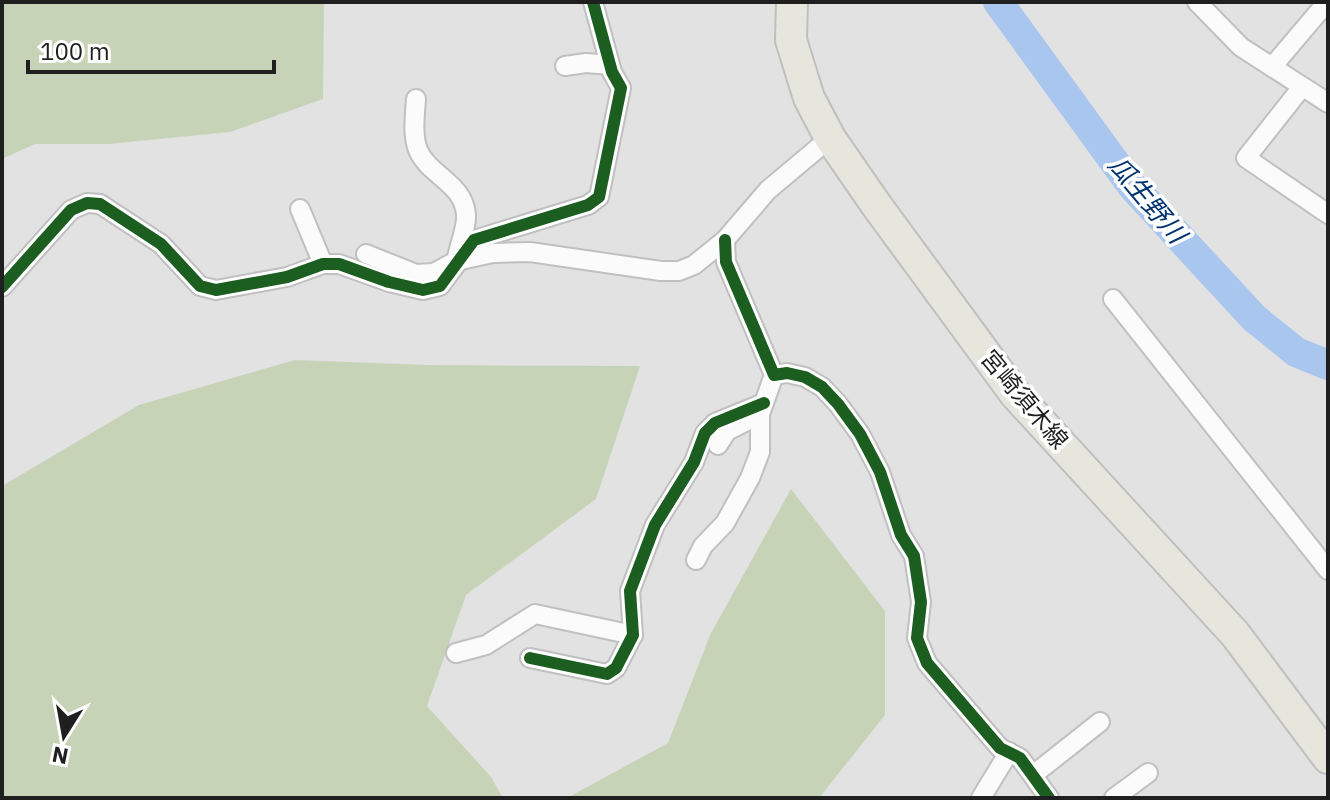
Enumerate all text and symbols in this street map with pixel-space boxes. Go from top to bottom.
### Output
scale bar [28,24,274,74]
text: 100 m [40,35,110,67]
water label: 瓜生野川 [1102,148,1196,252]
street label: 宮崎須木線 [974,343,1076,455]
north arrow [24,696,104,776]
text: N [49,740,71,772]

